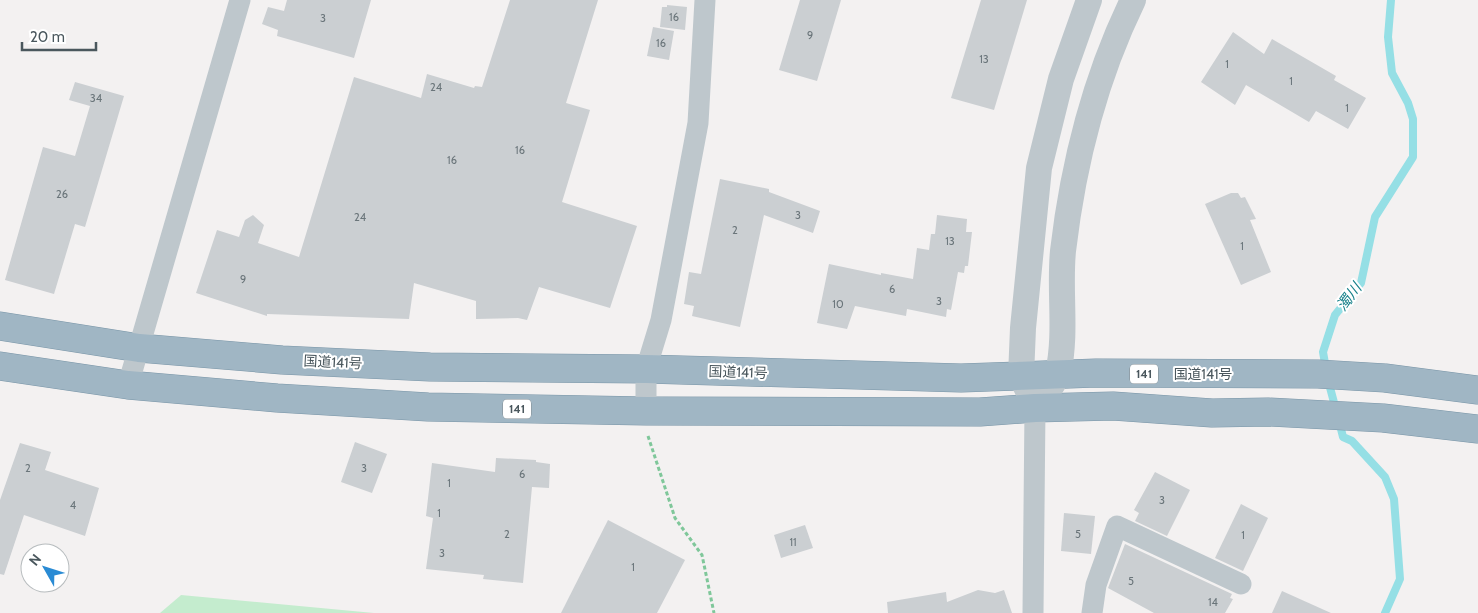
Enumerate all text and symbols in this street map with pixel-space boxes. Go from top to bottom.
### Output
house number: 16 [669,10,679,24]
house number: 3 [320,11,326,25]
scale bar [22,20,96,52]
text: 20 m [30,28,65,46]
house number: 9 [807,28,813,42]
house number: 16 [656,36,666,50]
house number: 13 [979,52,989,66]
house number: 1 [1225,57,1229,71]
house number: 1 [1289,74,1293,88]
house number: 24 [430,80,443,94]
house number: 34 [90,91,103,105]
house number: 1 [1345,101,1349,115]
house number: 16 [515,143,525,157]
house number: 16 [447,153,457,167]
house number: 26 [56,187,68,201]
house number: 3 [795,208,801,222]
house number: 24 [354,210,367,224]
house number: 2 [732,223,738,237]
house number: 13 [945,234,955,248]
house number: 1 [1240,239,1244,253]
house number: 9 [240,272,246,286]
water label: 濁川 [1333,278,1366,314]
house number: 6 [889,282,895,296]
house number: 3 [936,294,942,308]
house number: 10 [832,297,844,311]
street label: 国道141号 [303,351,363,373]
street label: 国道141号 [708,362,768,382]
road number: 141 [1130,364,1158,384]
street label: 国道141号 [1173,365,1233,383]
road number: 141 [503,399,531,418]
house number: 2 [25,461,31,475]
house number: 3 [361,461,367,475]
house number: 6 [519,467,525,481]
house number: 1 [447,476,451,490]
house number: 3 [1159,493,1165,507]
house number: 4 [70,498,77,512]
house number: 1 [437,506,441,520]
house number: 2 [504,527,510,541]
house number: 5 [1075,527,1081,541]
house number: 1 [1241,528,1245,542]
house number: 11 [789,535,797,549]
north arrow [20,543,70,593]
house number: 3 [439,546,445,560]
text: N [25,550,45,569]
house number: 1 [631,560,635,574]
house number: 5 [1128,574,1134,588]
house number: 14 [1208,595,1219,609]

